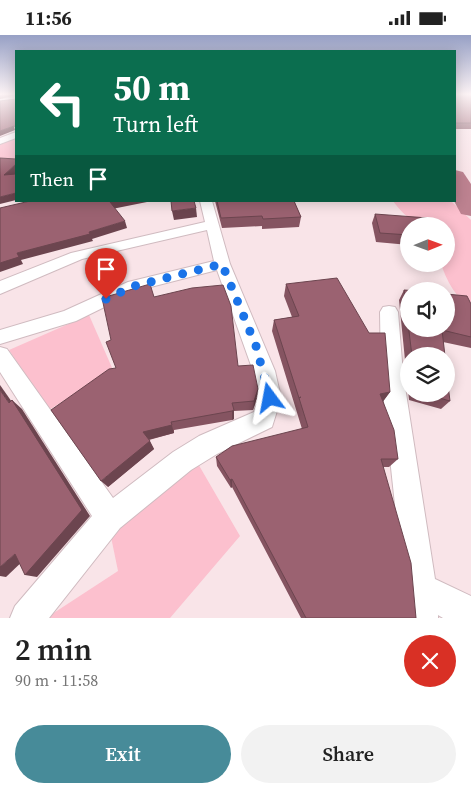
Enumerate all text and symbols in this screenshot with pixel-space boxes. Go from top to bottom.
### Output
text: 11:56 [25,5,72,31]
text: 50 m [113,64,190,112]
icon: left [30,70,95,135]
text: Turn left [113,109,198,139]
icon: arrive [84,165,112,193]
text: Then [30,166,74,192]
north arrow [400,217,455,273]
map controls [400,217,455,402]
pin [85,248,127,299]
icon: arrive [92,255,120,283]
button: sound [400,282,455,337]
button: layers [400,347,455,402]
position arrow [243,371,295,423]
text: 2 min [15,629,92,670]
button: close [404,635,456,687]
text: 90 m · 11:58 [15,669,98,691]
button: Exit [15,725,231,783]
button: Share [241,725,456,783]

